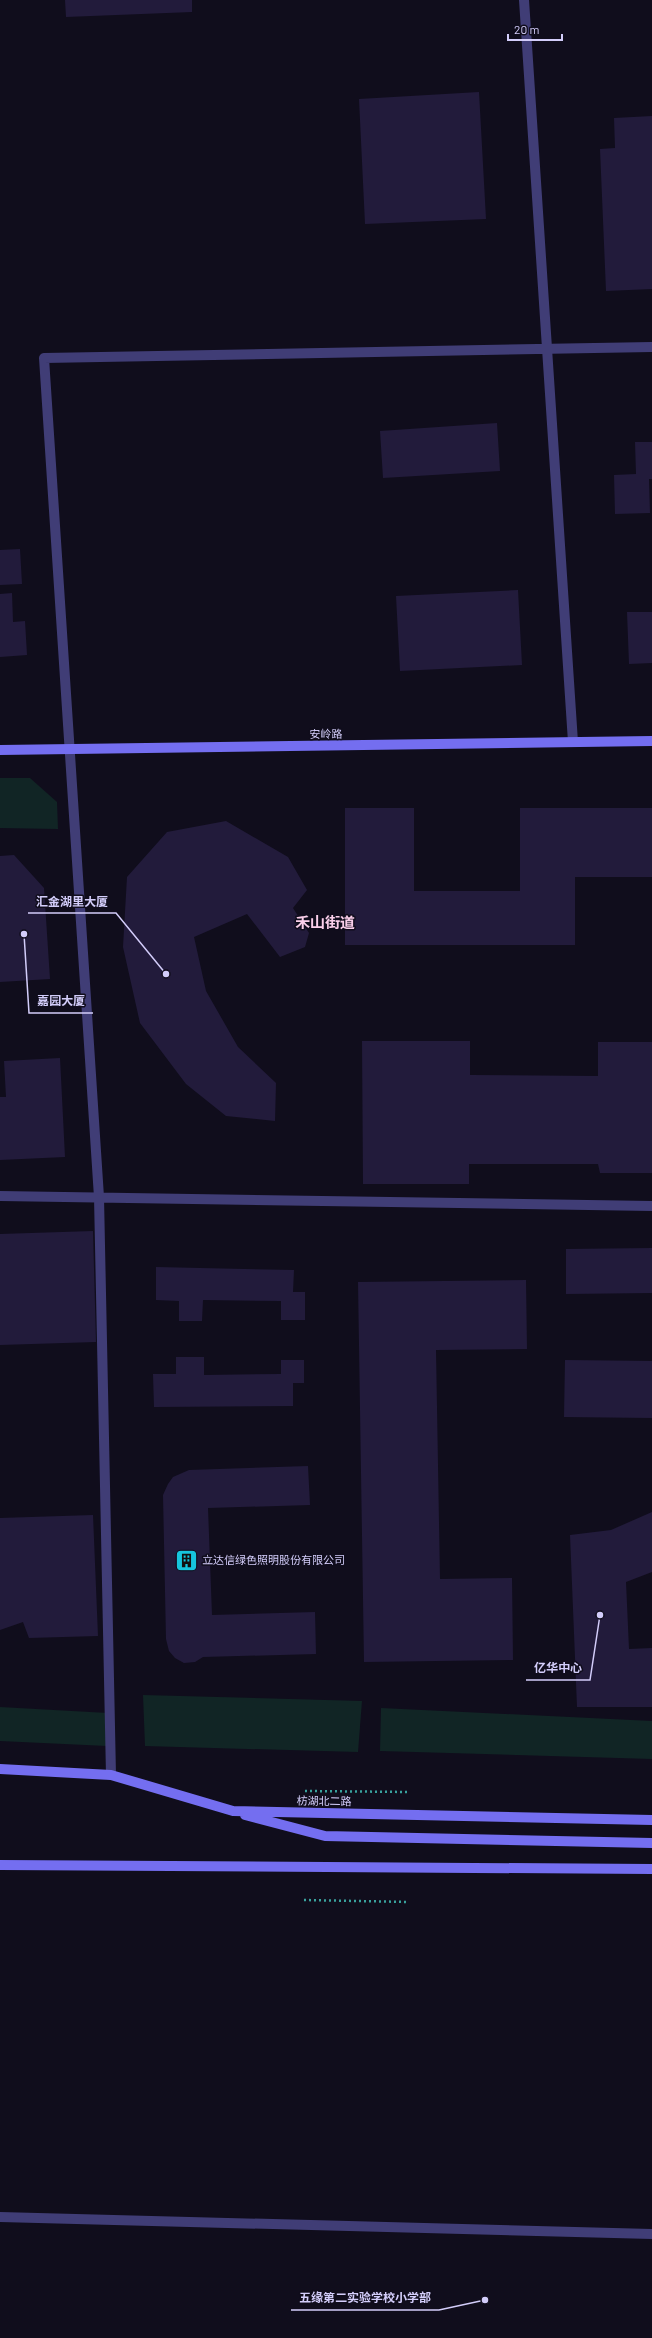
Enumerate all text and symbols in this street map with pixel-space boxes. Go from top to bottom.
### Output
scale bar [508,16,562,42]
text: 20 m [514,22,540,36]
street label: 安岭路 [309,727,343,740]
callout: 汇金湖里大厦 [28,889,116,913]
text: 汇金湖里大厦 [36,894,108,908]
district label: 禾山街道 [295,913,355,931]
callout: 嘉园大厦 [29,989,93,1013]
text: 嘉园大厦 [37,993,85,1007]
building icon: 立达信绿色照明股份有限公司 [174,1547,200,1573]
place label: 立达信绿色照明股份有限公司 [202,1553,345,1566]
callout: 亿华中心 [526,1656,590,1680]
text: 亿华中心 [534,1660,582,1674]
street label: 枋湖北二路 [296,1794,352,1807]
callout: 五缘第二实验学校小学部 [291,2286,439,2310]
text: 五缘第二实验学校小学部 [299,2290,431,2304]

